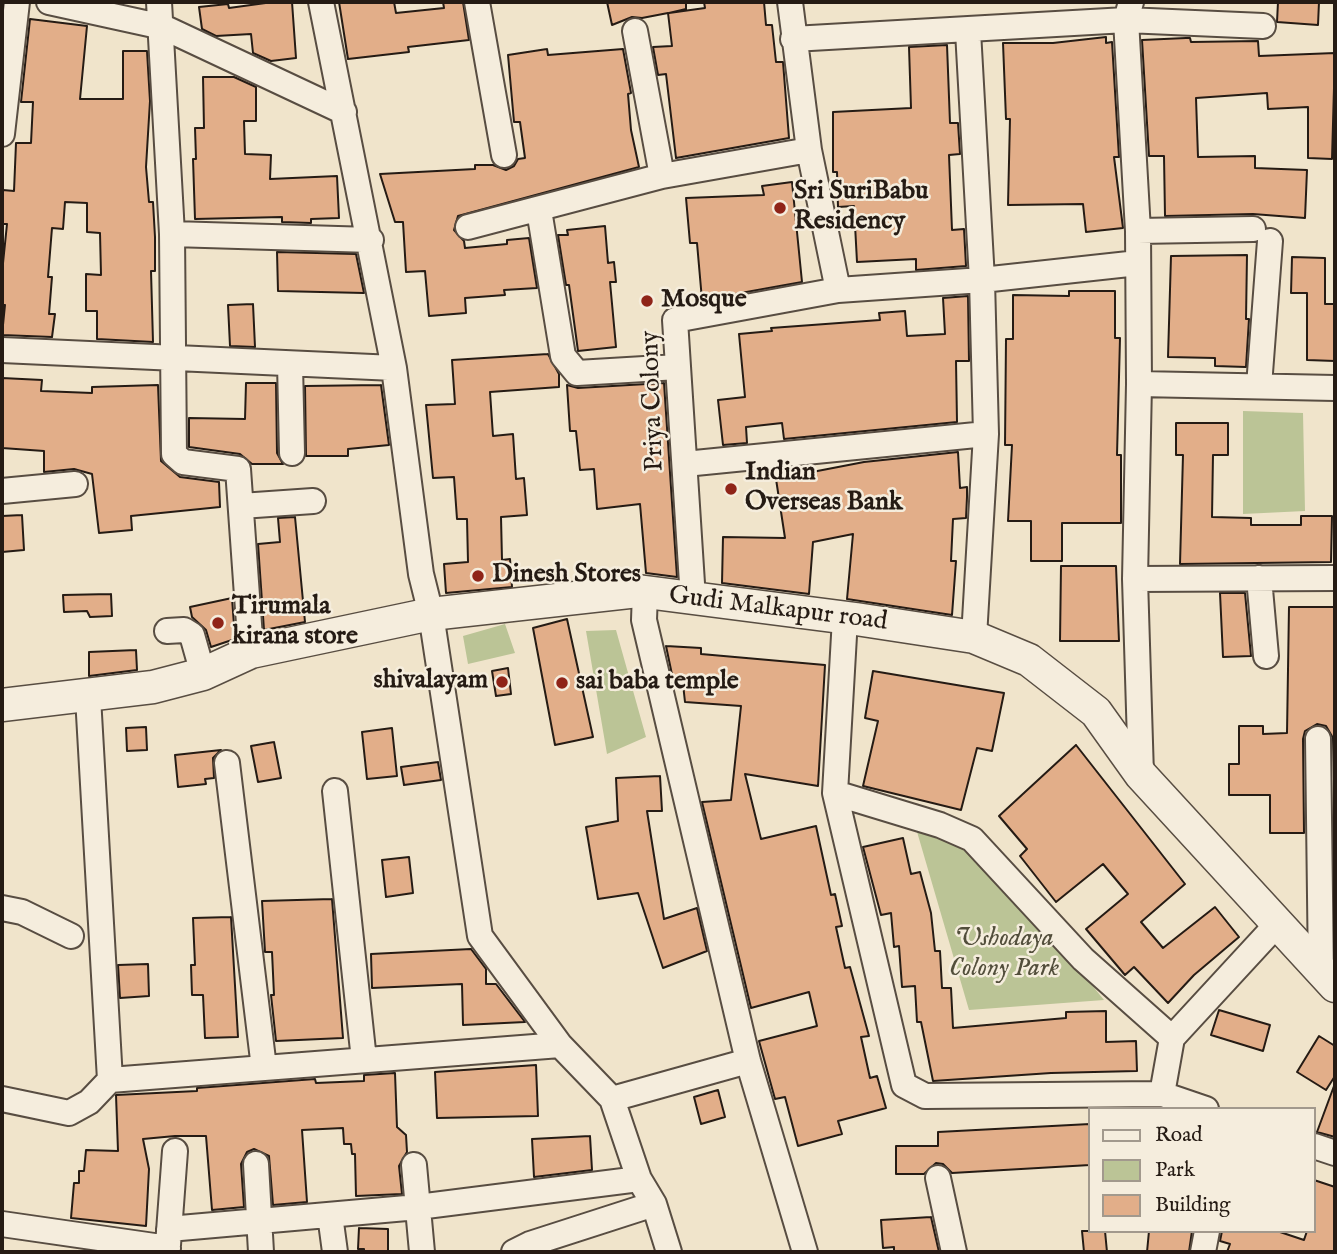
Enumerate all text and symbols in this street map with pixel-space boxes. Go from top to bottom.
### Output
place label: Sri SuriBabu Residency [794,177,929,238]
marker: Sri SuriBabu Residency [772,200,788,216]
place label: Mosque [661,285,747,317]
marker: Mosque [639,293,655,309]
street label: Priya Colony [636,330,672,472]
place label: Indian Overseas Bank [745,458,903,520]
marker: Indian Overseas Bank [723,481,739,497]
place label: Dinesh Stores [492,560,641,592]
marker: Dinesh Stores [470,568,486,584]
street label: Gudi Malkapur road [667,581,889,639]
place label: Tirumala kirana store [232,592,358,654]
marker: Tirumala kirana store [210,615,226,631]
place label: shivalayam [374,666,488,698]
place label: sai baba temple [576,667,739,699]
marker: shivalayam [494,674,510,690]
marker: sai baba temple [554,675,570,691]
park label: Ushodaya Colony Park [949,924,1059,986]
legend [1088,1107,1316,1233]
text: Road [1155,1122,1202,1149]
text: Park [1155,1157,1195,1184]
text: Building [1155,1192,1230,1219]

